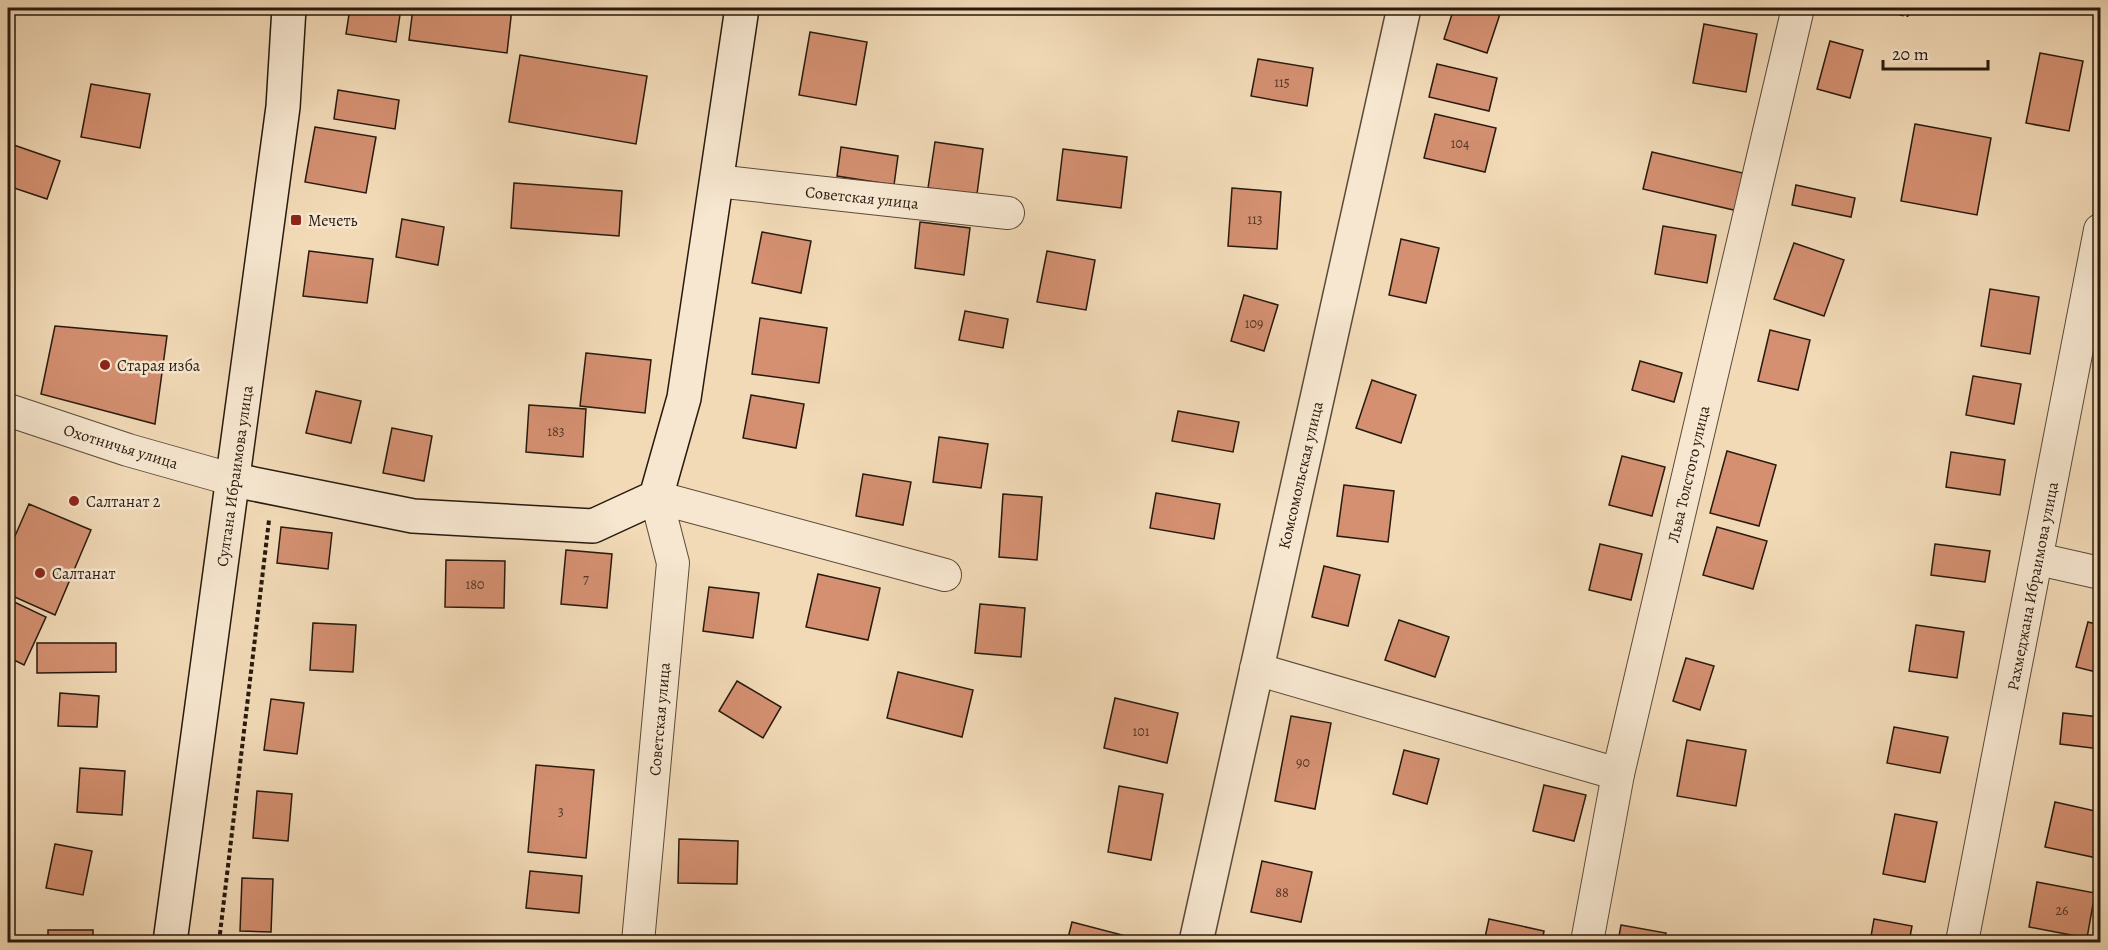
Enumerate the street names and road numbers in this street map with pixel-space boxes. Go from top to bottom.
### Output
street label: Советская улица [804,181,920,215]
street label: Султана Ибраимова улица [211,383,259,568]
street label: Комсомольская улица [1273,399,1329,551]
street label: Льва Толстого улица [1662,403,1716,545]
street label: Охотничья улица [61,419,181,475]
street label: Рахмеджана Ибраимова улица [2002,479,2064,692]
street label: Советская улица [644,661,676,777]

